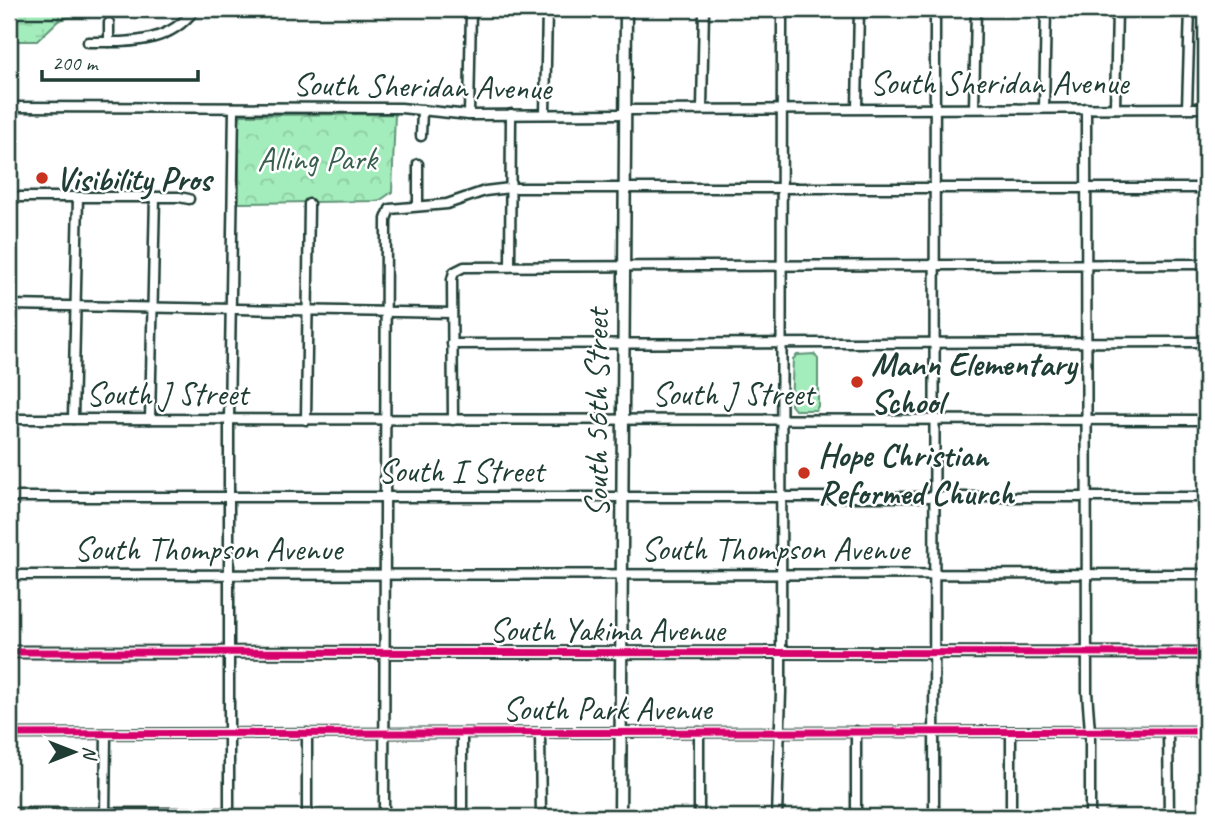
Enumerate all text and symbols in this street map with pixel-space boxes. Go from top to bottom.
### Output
scale bar [42,38,198,82]
text: 200 m [52,50,99,76]
street label: South Sheridan Avenue [870,62,1130,104]
street label: South Sheridan Avenue [292,63,554,109]
park label: Alling Park [257,138,379,180]
place label: Visibility Pros [56,158,215,200]
marker: Visibility Pros [34,170,50,186]
street label: South 56th Street [576,306,618,517]
place label: Mann Elementary School [871,343,1079,423]
street label: South J Street [86,373,251,415]
street label: South J Street [652,373,817,415]
marker: Mann Elementary School [849,374,865,390]
place label: Hope Christian Reformed Church [818,434,1016,514]
street label: South I Street [378,450,547,492]
marker: Hope Christian Reformed Church [796,465,812,481]
street label: South Thompson Avenue [74,528,344,570]
street label: South Thompson Avenue [641,528,911,570]
street label: South Yakima Avenue [489,609,727,651]
street label: South Park Avenue [503,688,714,730]
north arrow [38,718,108,788]
text: N [78,746,102,761]

